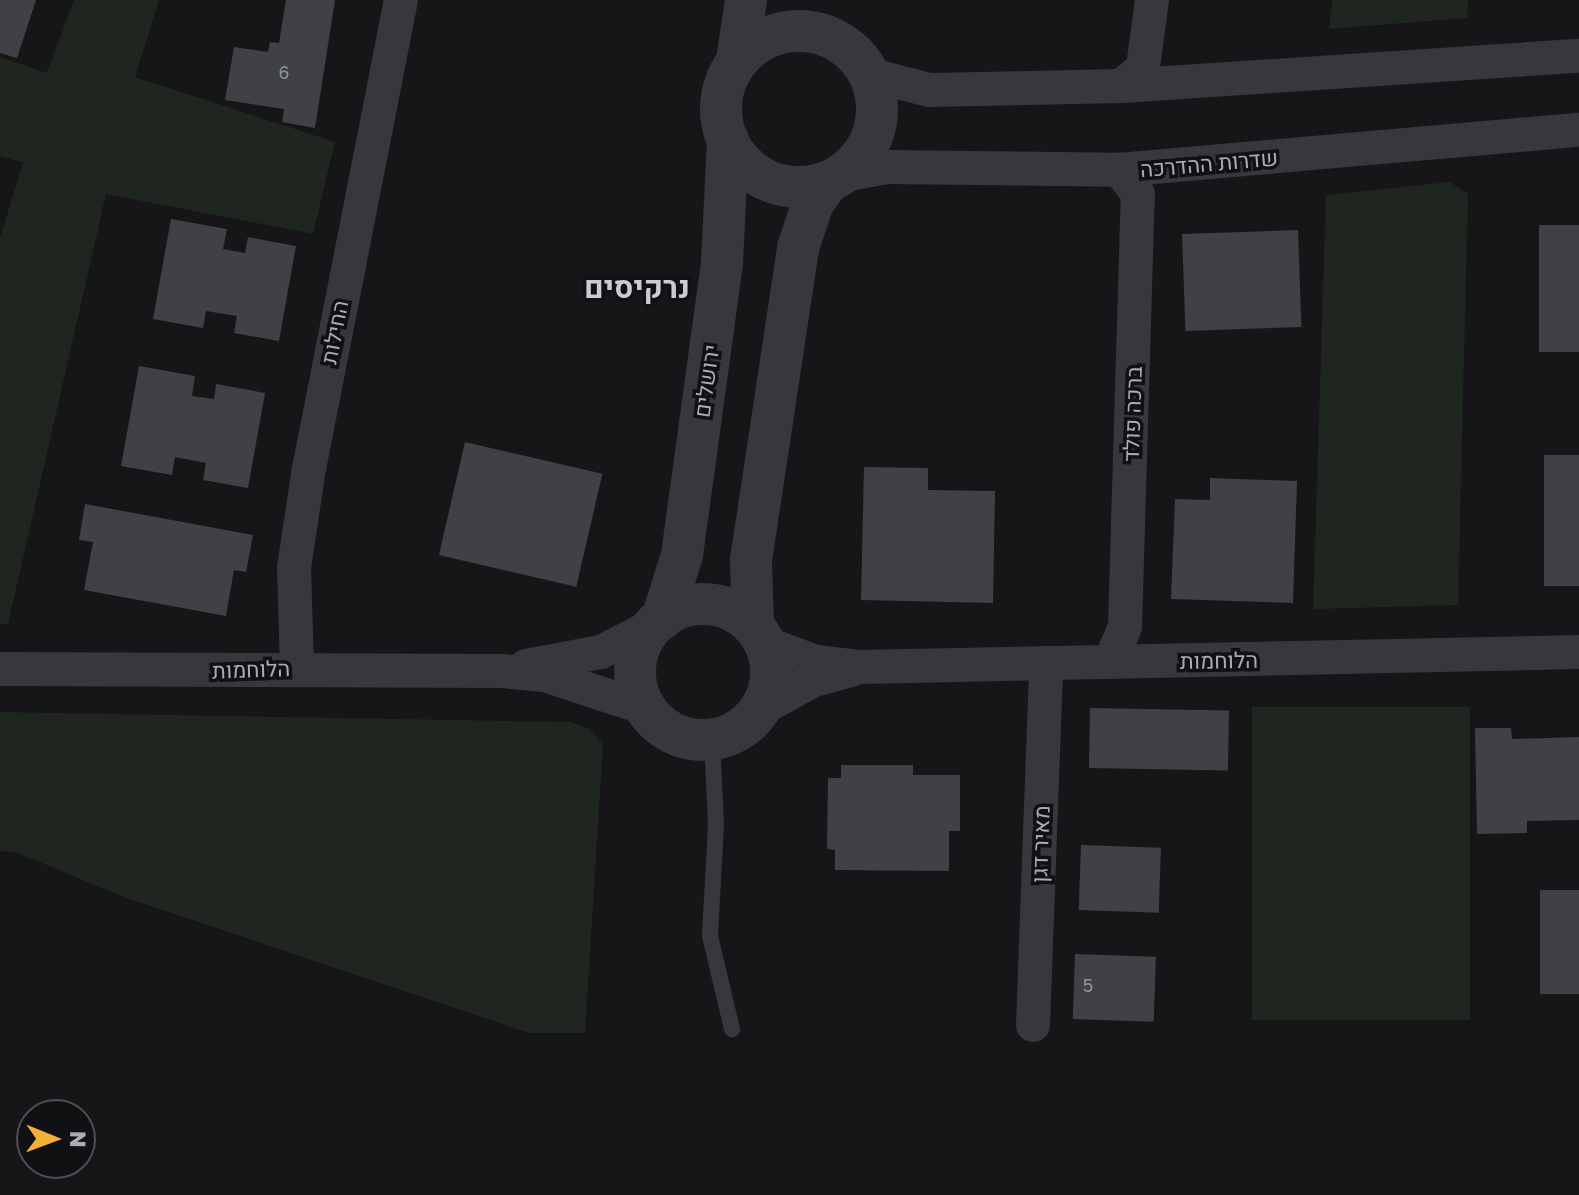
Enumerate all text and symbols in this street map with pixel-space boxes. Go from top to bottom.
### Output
house number: 6 [279,61,289,83]
street label: שדרות ההדרכה [1139,144,1279,182]
district label: נרקיסים [584,269,690,305]
street label: החילות [315,298,353,366]
street label: ירושלים [688,343,724,419]
street label: ברכה פולד [1117,366,1147,462]
street label: הלוחמות [1180,646,1258,674]
street label: הלוחמות [211,654,291,684]
street label: מאיר דגן [1025,805,1055,883]
house number: 5 [1083,974,1093,996]
north arrow [16,1099,96,1179]
text: N [65,1131,92,1148]

